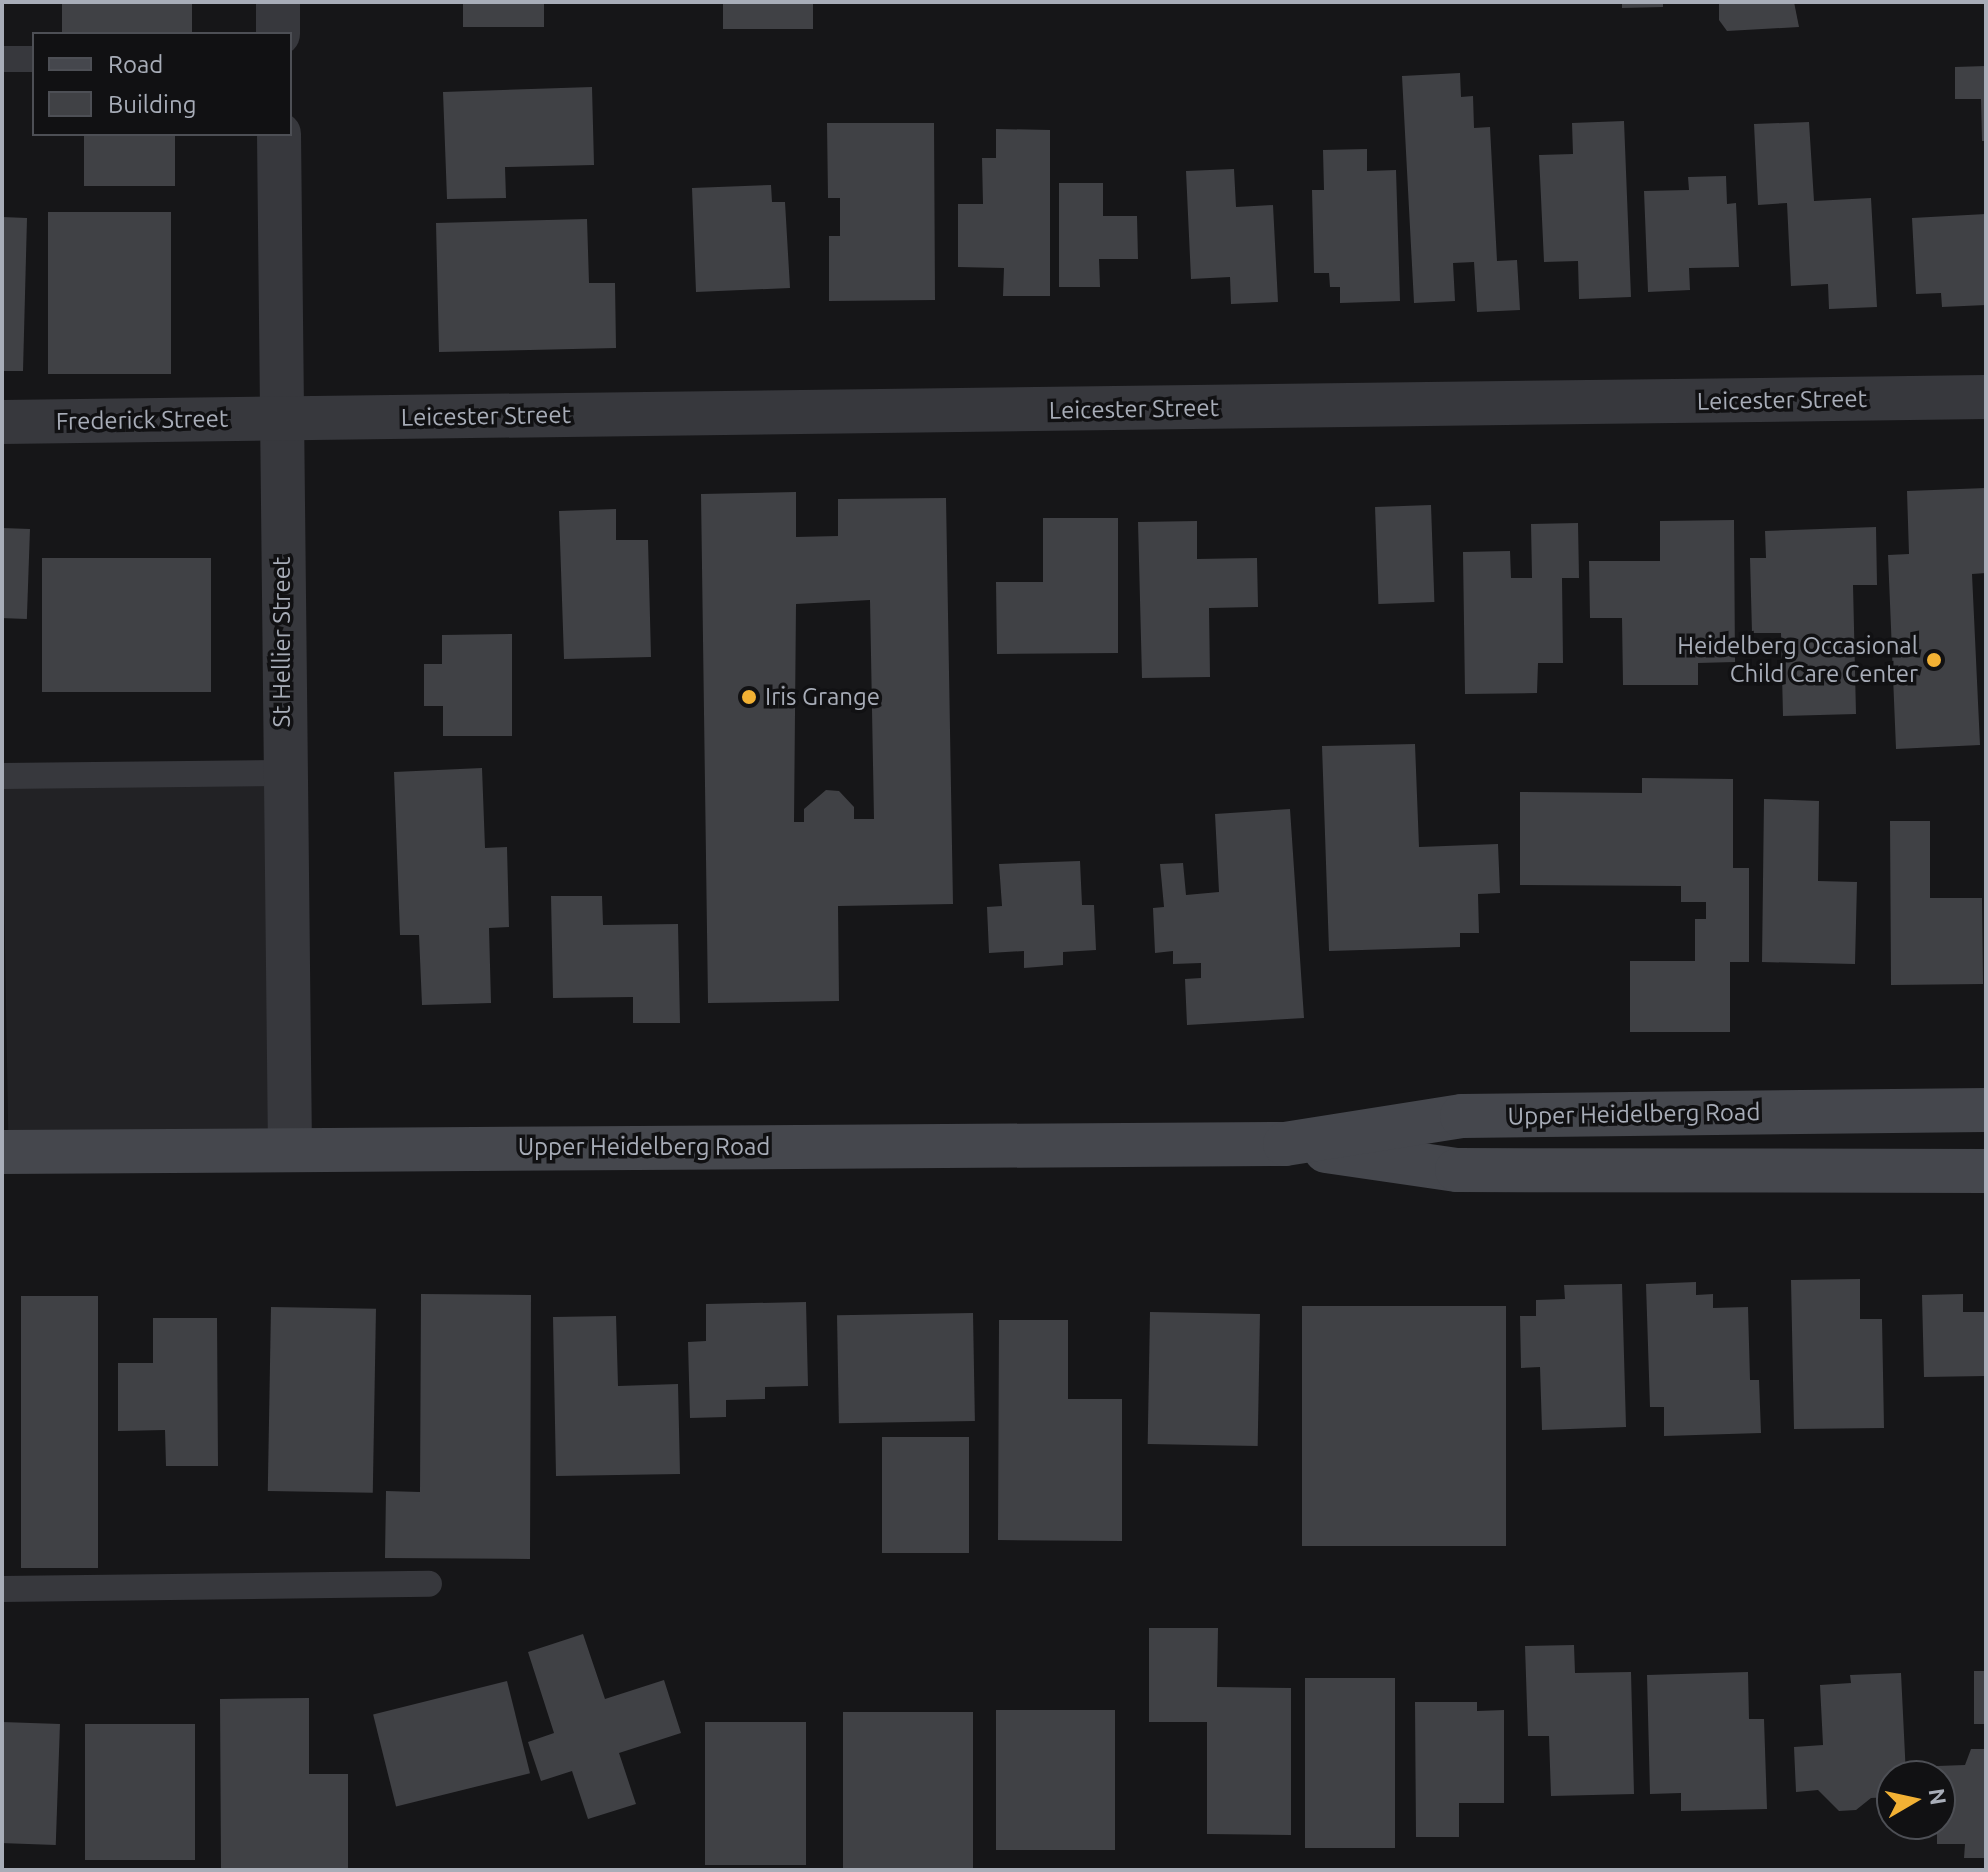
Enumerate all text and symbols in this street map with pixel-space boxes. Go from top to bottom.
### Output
legend [32,32,292,136]
text: Road [108,51,163,78]
text: Building [108,91,196,118]
street label: Leicester Street [1697,384,1867,416]
street label: Leicester Street [1049,393,1219,425]
street label: Leicester Street [401,400,571,432]
street label: Frederick Street [55,404,229,436]
street label: St Hellier Street [268,557,296,727]
place label: Heidelberg Occasional Child Care Center [1677,632,1918,688]
marker: Heidelberg Occasional Child Care Center [1925,651,1943,669]
place label: Iris Grange [765,683,880,711]
marker: Iris Grange [740,688,758,706]
street label: Upper Heidelberg Road [1507,1097,1761,1131]
street label: Upper Heidelberg Road [518,1133,770,1161]
north arrow [1876,1760,1956,1840]
text: N [1925,1786,1952,1807]

